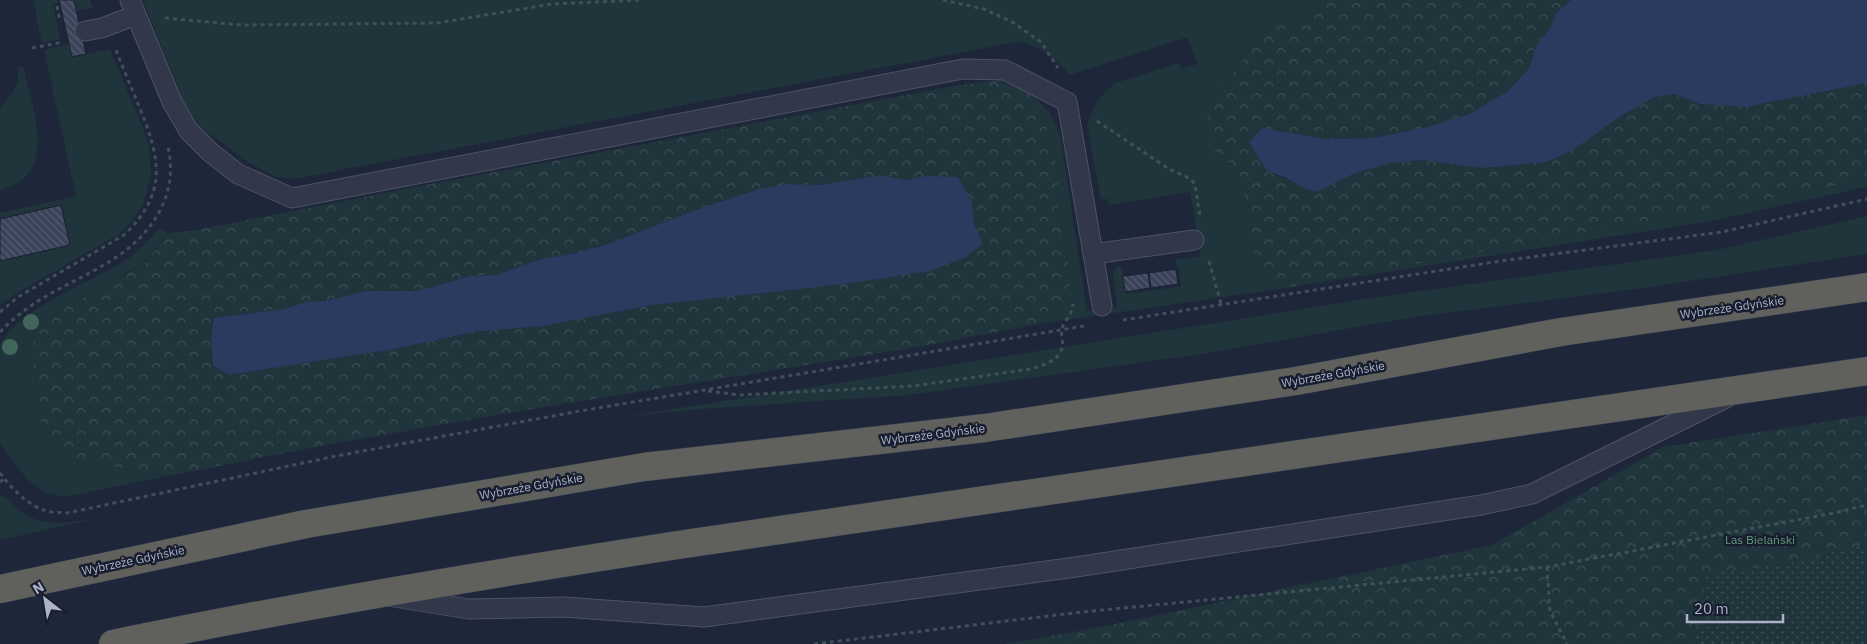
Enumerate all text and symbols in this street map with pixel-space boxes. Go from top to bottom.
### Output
street label: Wybrzeże Gdyńskie [1679,292,1785,322]
street label: Wybrzeże Gdyńskie [1280,357,1386,390]
street label: Wybrzeże Gdyńskie [880,420,986,448]
street label: Wybrzeże Gdyńskie [478,469,584,502]
park label: Las Bielański [1725,532,1795,547]
street label: Wybrzeże Gdyńskie [80,542,186,578]
north arrow [20,574,70,624]
text: N [29,578,47,598]
scale bar [1687,592,1783,624]
text: 20 m [1694,599,1729,618]

